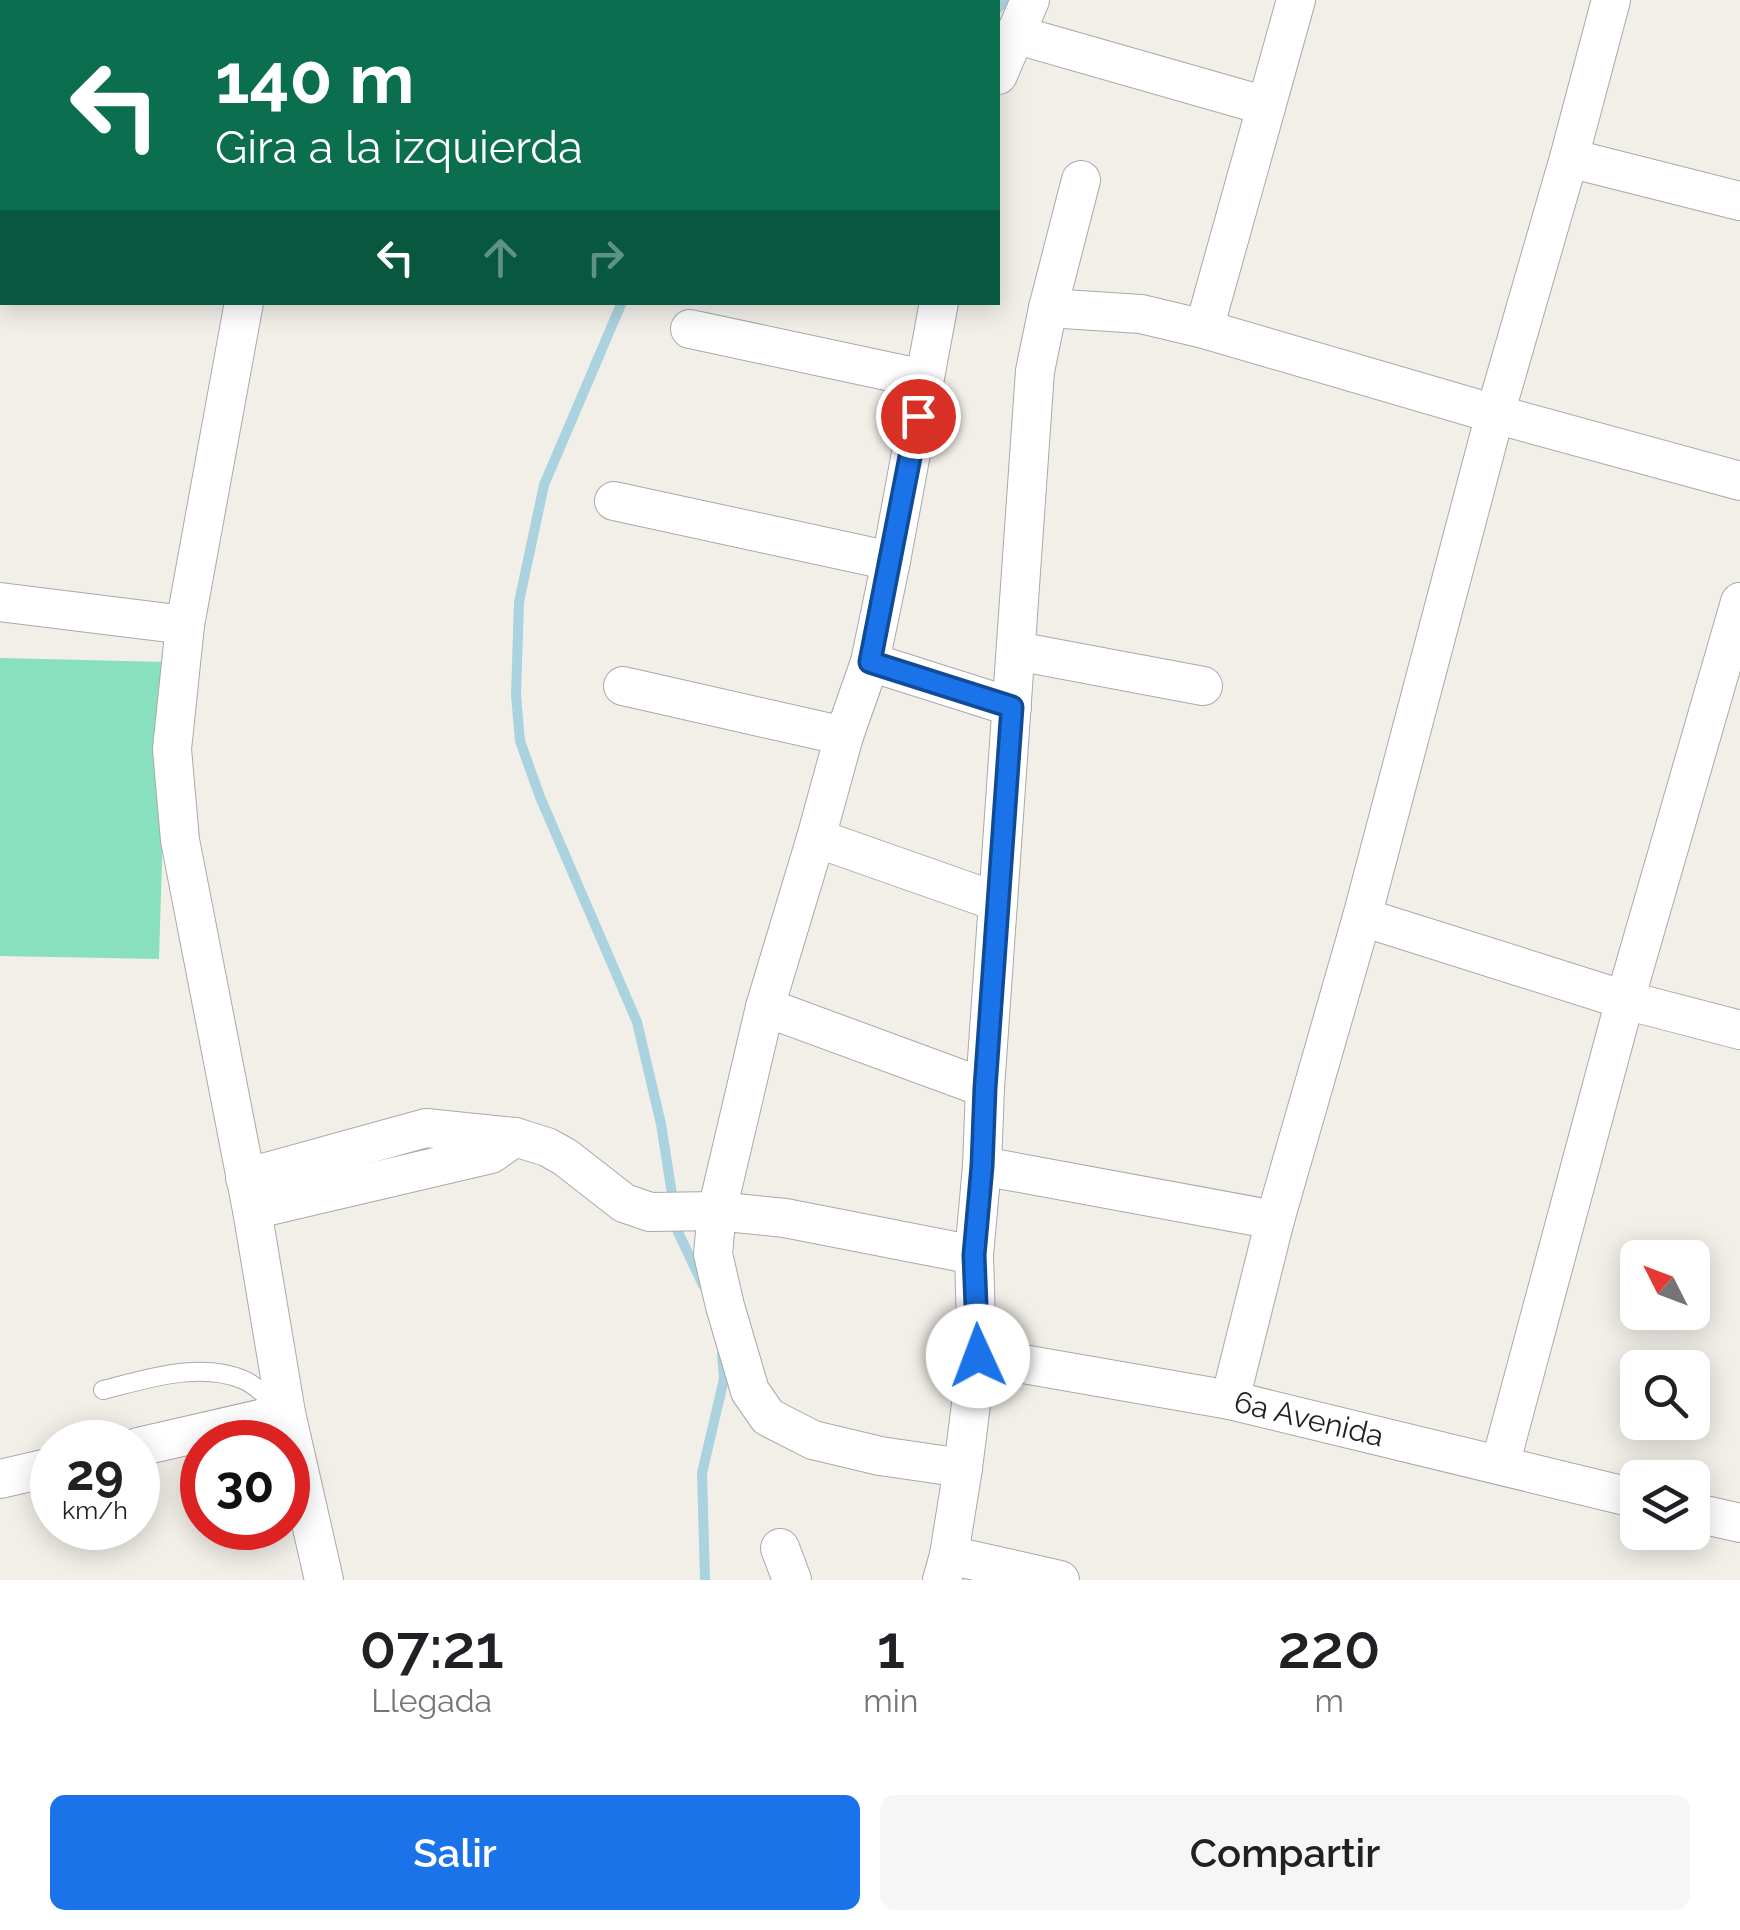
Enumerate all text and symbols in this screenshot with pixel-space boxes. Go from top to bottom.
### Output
text: 140 m [215,37,415,119]
icon: left [50,40,180,170]
text: Gira a la izquierda [215,121,583,174]
icon: left [368,230,423,285]
icon: ahead [473,230,528,285]
icon: right [578,230,633,285]
pin [876,374,961,459]
icon: arrive [891,389,946,444]
north arrow [1620,1240,1710,1330]
map controls [1620,1240,1710,1550]
position arrow [926,1304,1030,1408]
button: search [1620,1350,1710,1440]
street label: 6a Avenida [1231,1384,1387,1454]
speed limit sign: 30 [180,1420,310,1550]
text: 29 [66,1443,124,1502]
button: layers [1620,1460,1710,1550]
text: km/h [62,1495,128,1525]
text: 07:21 [359,1612,504,1682]
text: 1 [877,1612,905,1682]
text: 220 [1278,1612,1381,1682]
text: Llegada [371,1682,492,1719]
text: min [863,1682,918,1719]
text: m [1314,1682,1344,1719]
button: Salir [50,1795,860,1910]
button: Compartir [880,1795,1690,1910]

